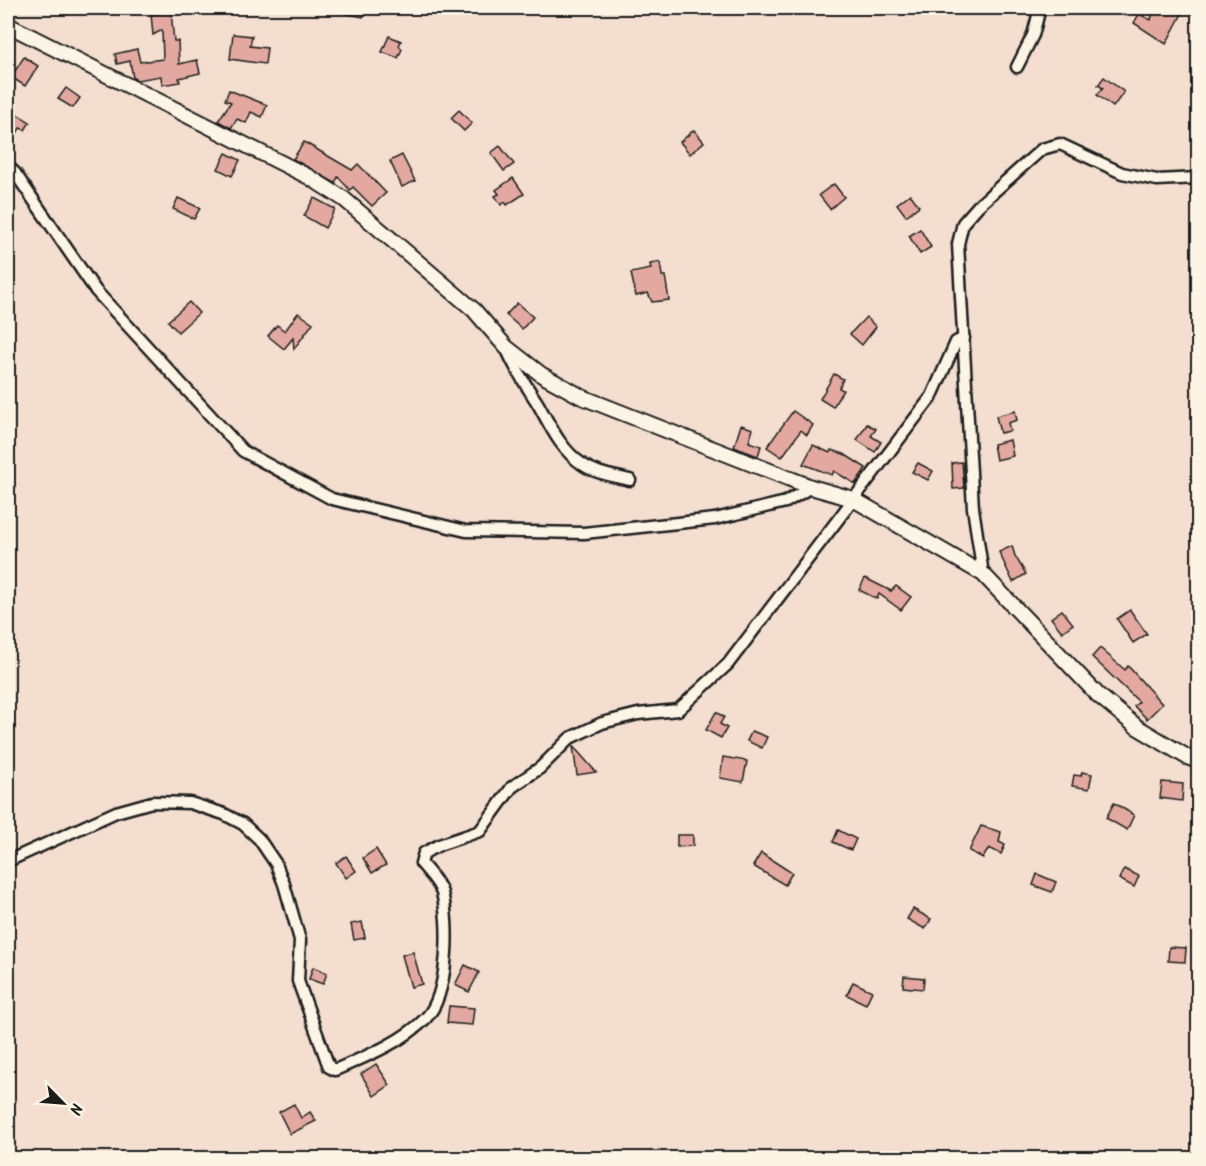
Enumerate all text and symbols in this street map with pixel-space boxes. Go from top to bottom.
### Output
north arrow [33,1073,93,1133]
text: N [62,1099,89,1119]

